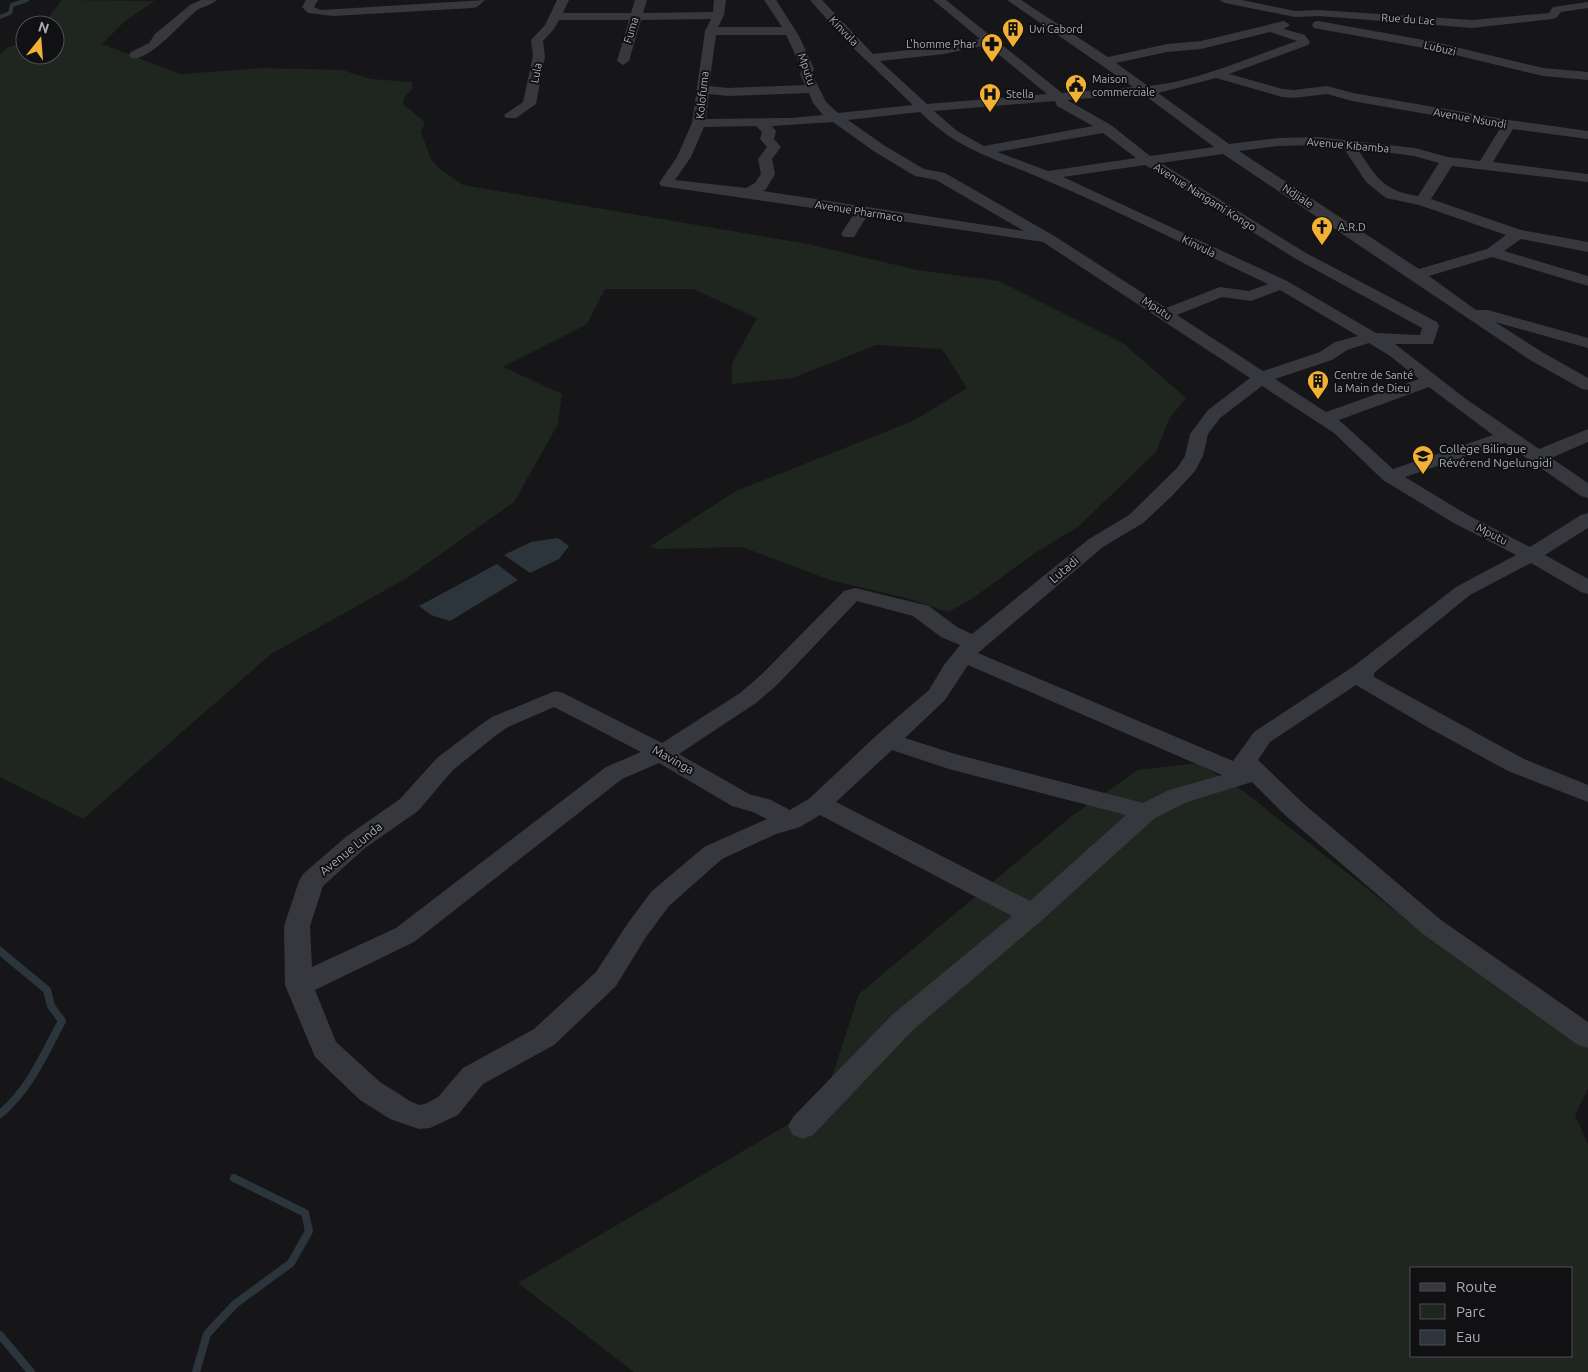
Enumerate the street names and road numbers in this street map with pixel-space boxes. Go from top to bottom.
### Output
street label: Rue du Lac [1381,11,1435,27]
street label: Kinvula [827,14,861,48]
street label: Fuma [621,15,641,45]
street label: Lubuzi [1423,39,1457,57]
street label: Mputu [796,51,818,87]
street label: Lula [528,62,544,84]
street label: Kolofuma [694,71,710,119]
street label: Avenue Nsundi [1433,106,1507,130]
street label: Avenue Kibamba [1306,135,1390,155]
street label: Avenue Nangami Kongo [1152,161,1258,233]
street label: Ndjiale [1280,182,1316,210]
street label: Avenue Pharmaco [814,198,904,224]
street label: Kinvula [1180,233,1218,259]
street label: Mputu [1140,294,1174,322]
street label: Mputu [1475,521,1509,547]
street label: Lutadi [1047,554,1081,585]
street label: Mavinga [650,743,696,776]
street label: Avenue Lunda [317,820,384,878]

